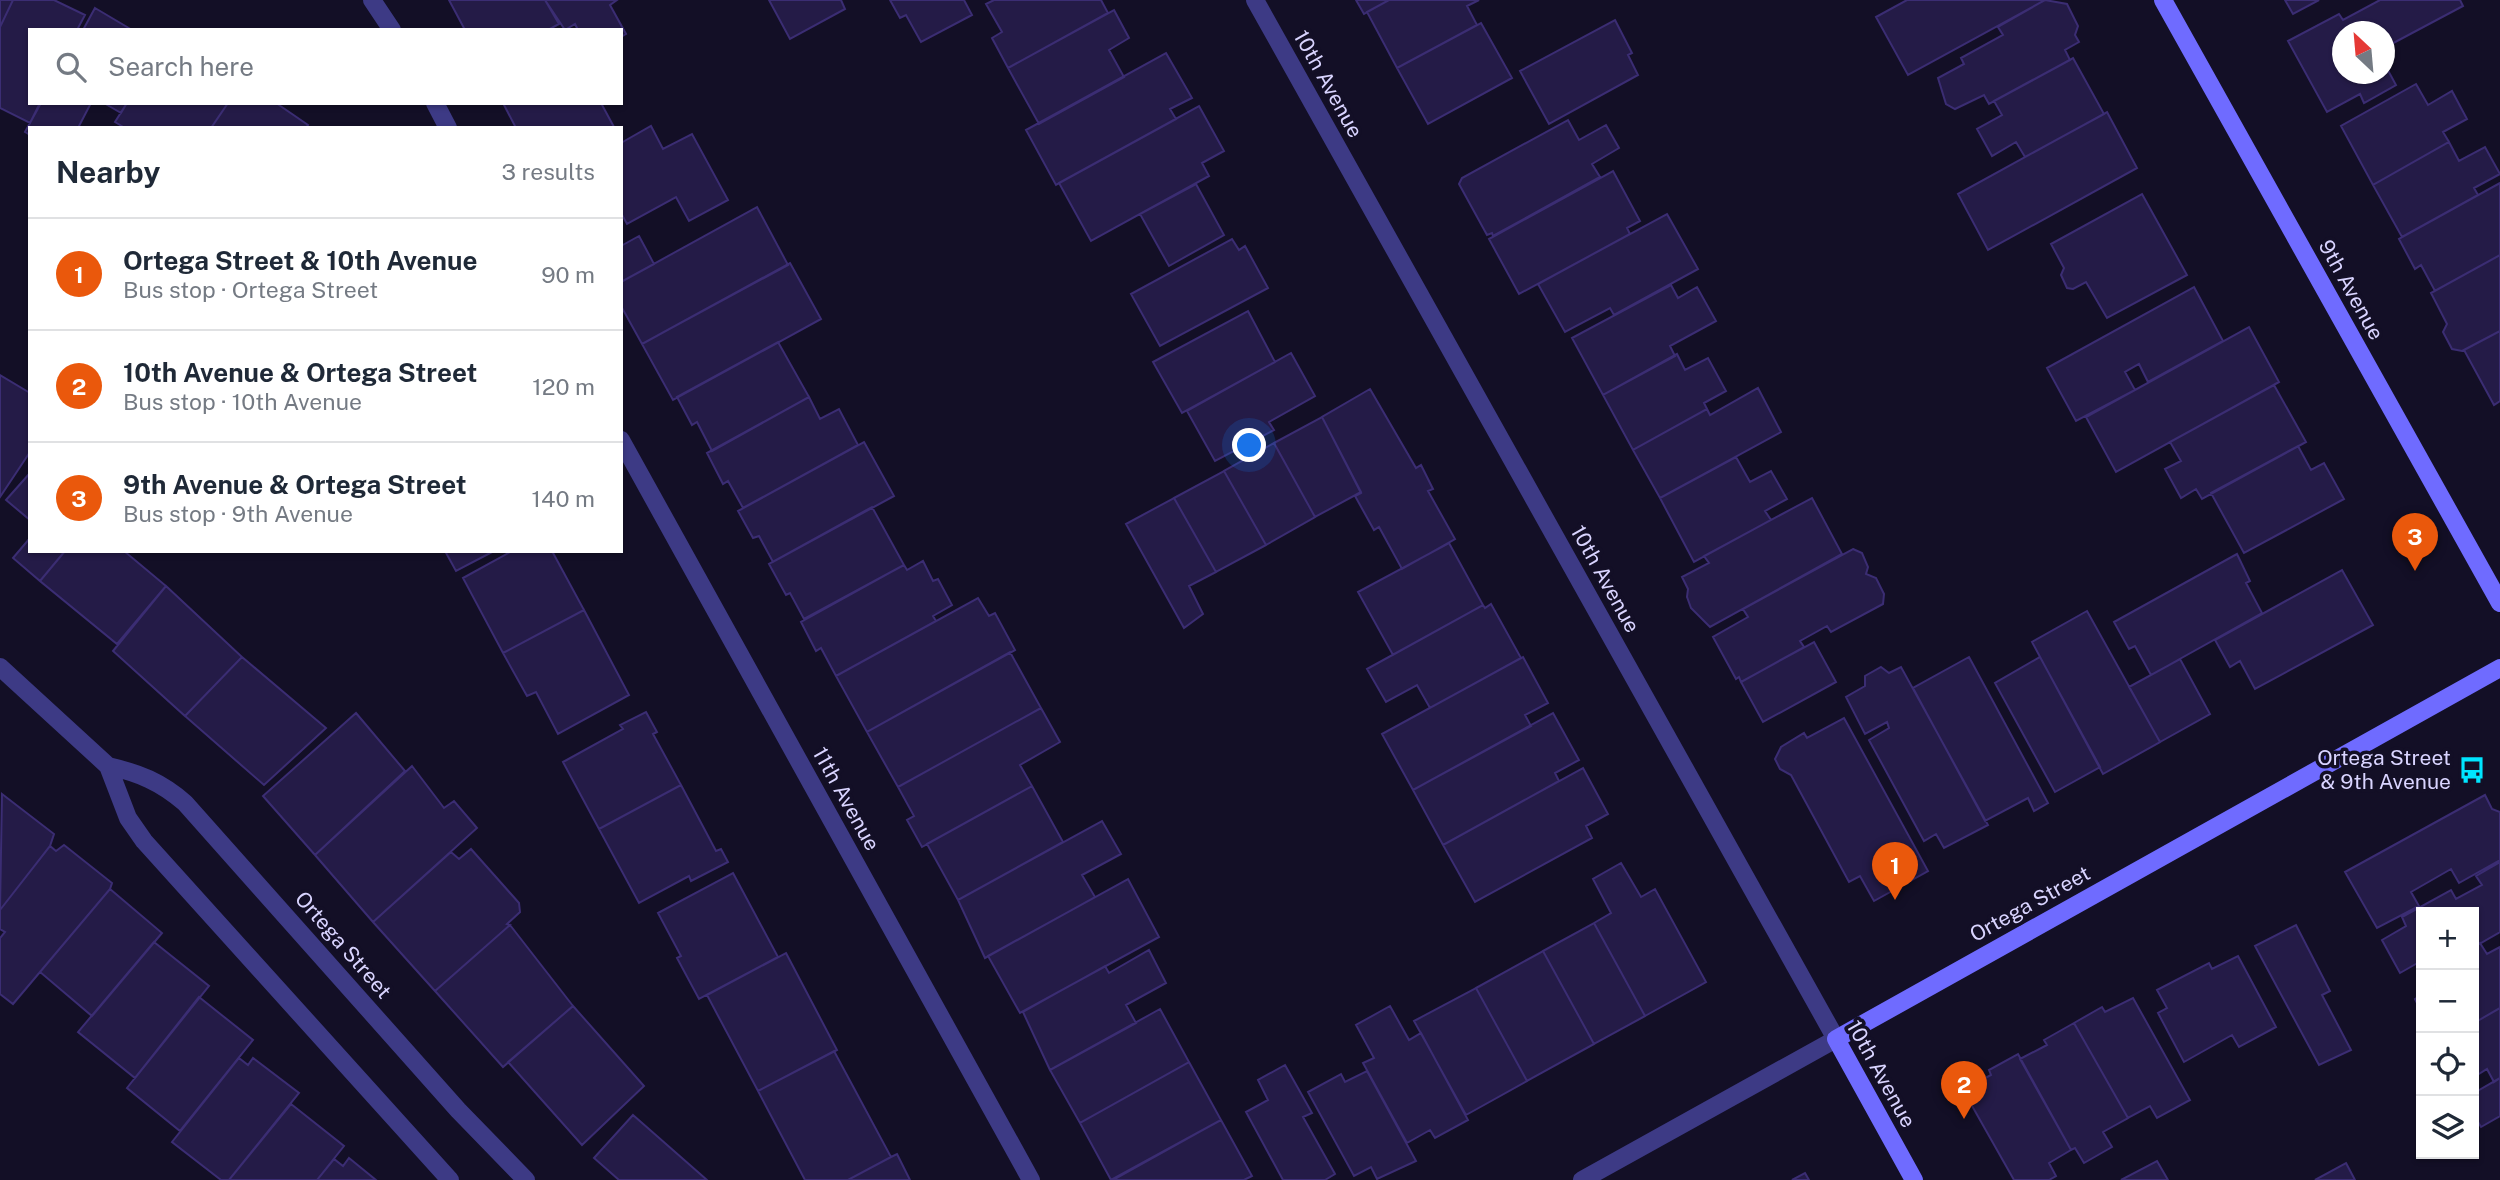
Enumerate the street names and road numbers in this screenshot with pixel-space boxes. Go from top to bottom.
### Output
street label: 10th Avenue [1289,26,1368,142]
street label: 9th Avenue [2314,235,2389,344]
street label: 10th Avenue [1566,521,1645,637]
street label: 11th Avenue [808,743,885,855]
street label: Ortega Street [1965,860,2094,947]
street label: Ortega Street [290,886,397,1003]
street label: 10th Avenue [1842,1016,1921,1132]

